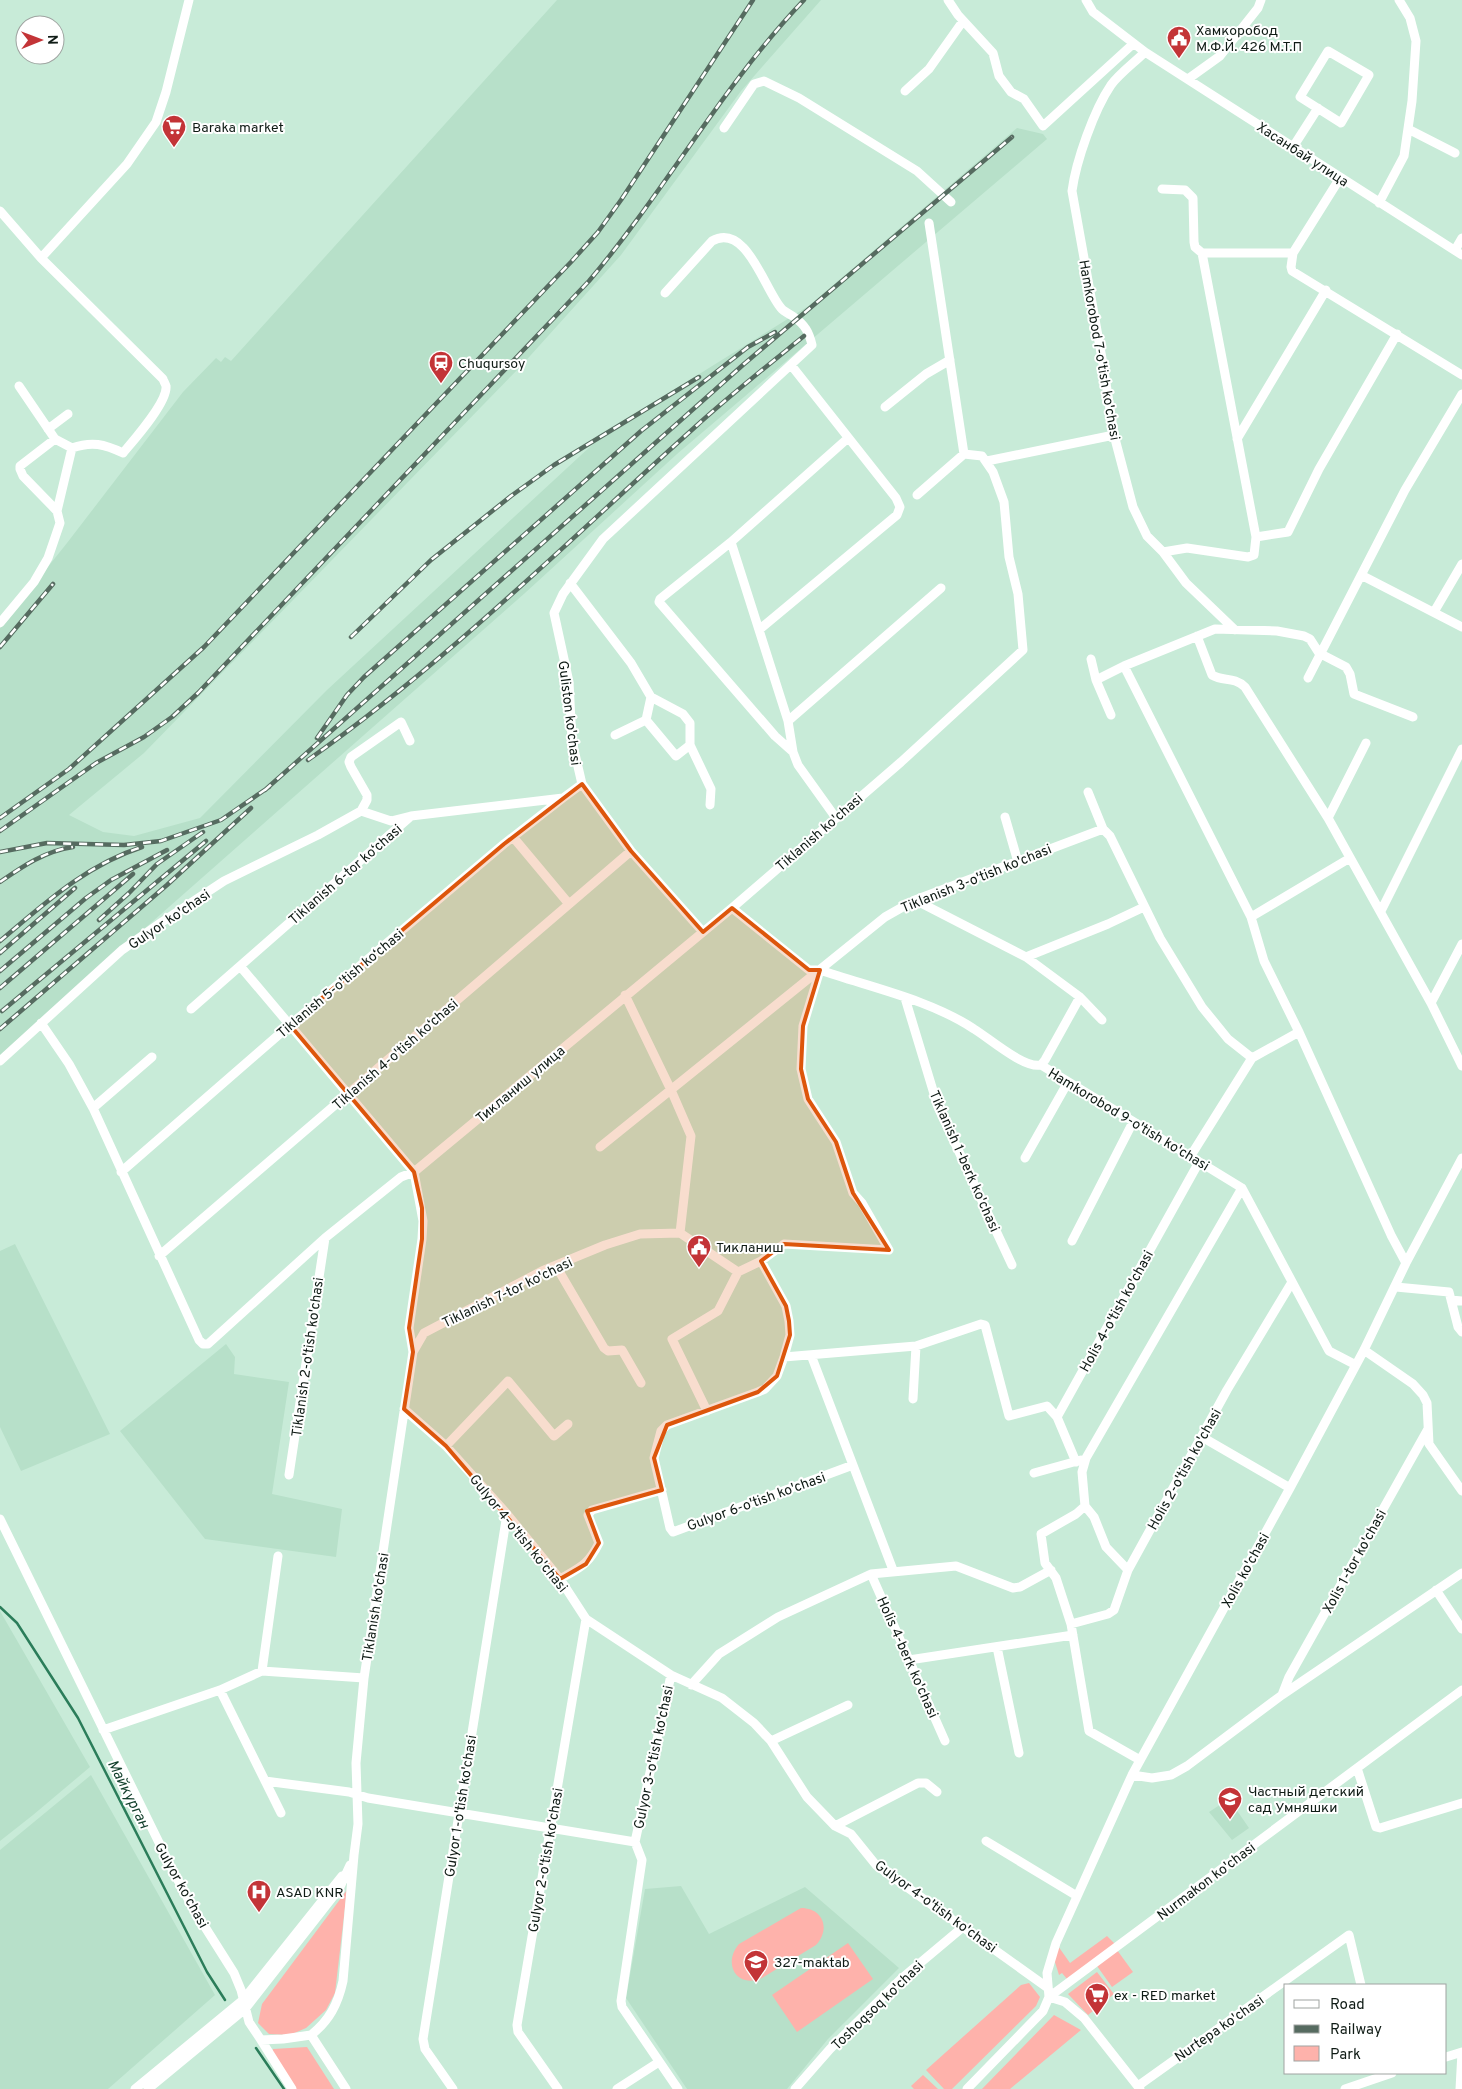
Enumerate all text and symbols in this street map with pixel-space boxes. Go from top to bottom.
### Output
north arrow [15,15,65,65]
place label: Хамкоробод М.Ф.Й. 426 М.Т.П [1196,23,1302,56]
public building icon: Хамкоробод М.Ф.Й. 426 М.Т.П [1166,25,1192,59]
text: N [43,35,60,45]
supermarket icon: Baraka market [161,114,187,148]
street label: Хасанбай улица [1253,119,1351,191]
place label: Baraka market [192,120,284,137]
street label: Hamkorobod 7-o'tish ko'chasi [1074,259,1123,442]
station icon: Chuqursoy [428,350,454,384]
place label: Chuqursoy [458,356,526,373]
street label: Guliston ko'chasi [554,660,583,767]
street label: Tiklanish ko'chasi [773,791,867,876]
street label: Tiklanish 6-tor ko‘chasi [286,821,406,929]
street label: Tiklanish 3-o'tish ko'chasi [899,841,1054,917]
street label: Gulyor ko'chasi [126,887,214,954]
street label: Tiklanish 5-o'tish ko‘chasi [274,926,408,1042]
street label: Tiklanish 4-o'tish ko‘chasi [330,996,462,1114]
street label: Тикланиш улица [473,1043,569,1127]
street label: Hamkorobod 9-o'tish ko'chasi [1044,1065,1212,1175]
street label: Tiklanish 1-berk ko'chasi [925,1088,1003,1235]
public building icon: Тикланиш [686,1234,712,1268]
place label: Тикланиш [716,1240,784,1257]
street label: Holis 4-o'tish ko'chasi [1077,1248,1158,1376]
street label: Tiklanish 7-tor ko'chasi [440,1254,576,1332]
street label: Tiklanish 2-o'tish ko'chasi [289,1276,328,1438]
street label: Holis 2-o'tish ko'chasi [1145,1406,1226,1533]
street label: Gulyor 6-o'tish ko'chasi [685,1469,828,1535]
street label: Gulyor 4-o'tish ko'chasi [465,1472,571,1596]
street label: Xolis 1-tor ko'chasi [1320,1507,1391,1617]
street label: Xolis ko'chasi [1219,1530,1274,1611]
street label: Tiklanish ko'chasi [359,1552,393,1663]
street label: Holis 4-berk ko'chasi [872,1594,941,1721]
street label: Gulyor 3-o'tish ko'chasi [631,1684,678,1831]
street label: Gulyor 1-o'tish ko'chasi [442,1734,481,1879]
water label: Майкурган [102,1757,153,1833]
place label: Частный детский сад Умняшки [1248,1784,1364,1817]
school or university icon: Частный детский сад Умняшки [1217,1786,1243,1820]
street label: Gulyor 2-o'tish ko'chasi [525,1787,568,1934]
street label: Gulyor ko'chasi [150,1840,211,1932]
street label: Nurmakon ko'chasi [1154,1840,1259,1925]
street label: Gulyor 4-o'tish ko'chasi [871,1857,999,1957]
hospital icon: ASAD KNR [246,1879,272,1913]
place label: ASAD KNR [276,1885,344,1902]
school or university icon: 327-maktab [743,1949,769,1983]
place label: 327-maktab [774,1955,850,1972]
street label: Toshoqsoq ko'chasi [829,1958,927,2054]
supermarket icon: ex - RED market [1084,1982,1110,2016]
legend [1284,1984,1447,2074]
place label: ex - RED market [1114,1988,1216,2005]
street label: Nurtepa ko'chasi [1172,1992,1268,2066]
text: Road [1330,1996,1365,2015]
text: Railway [1330,2021,1382,2040]
text: Park [1330,2046,1361,2065]

